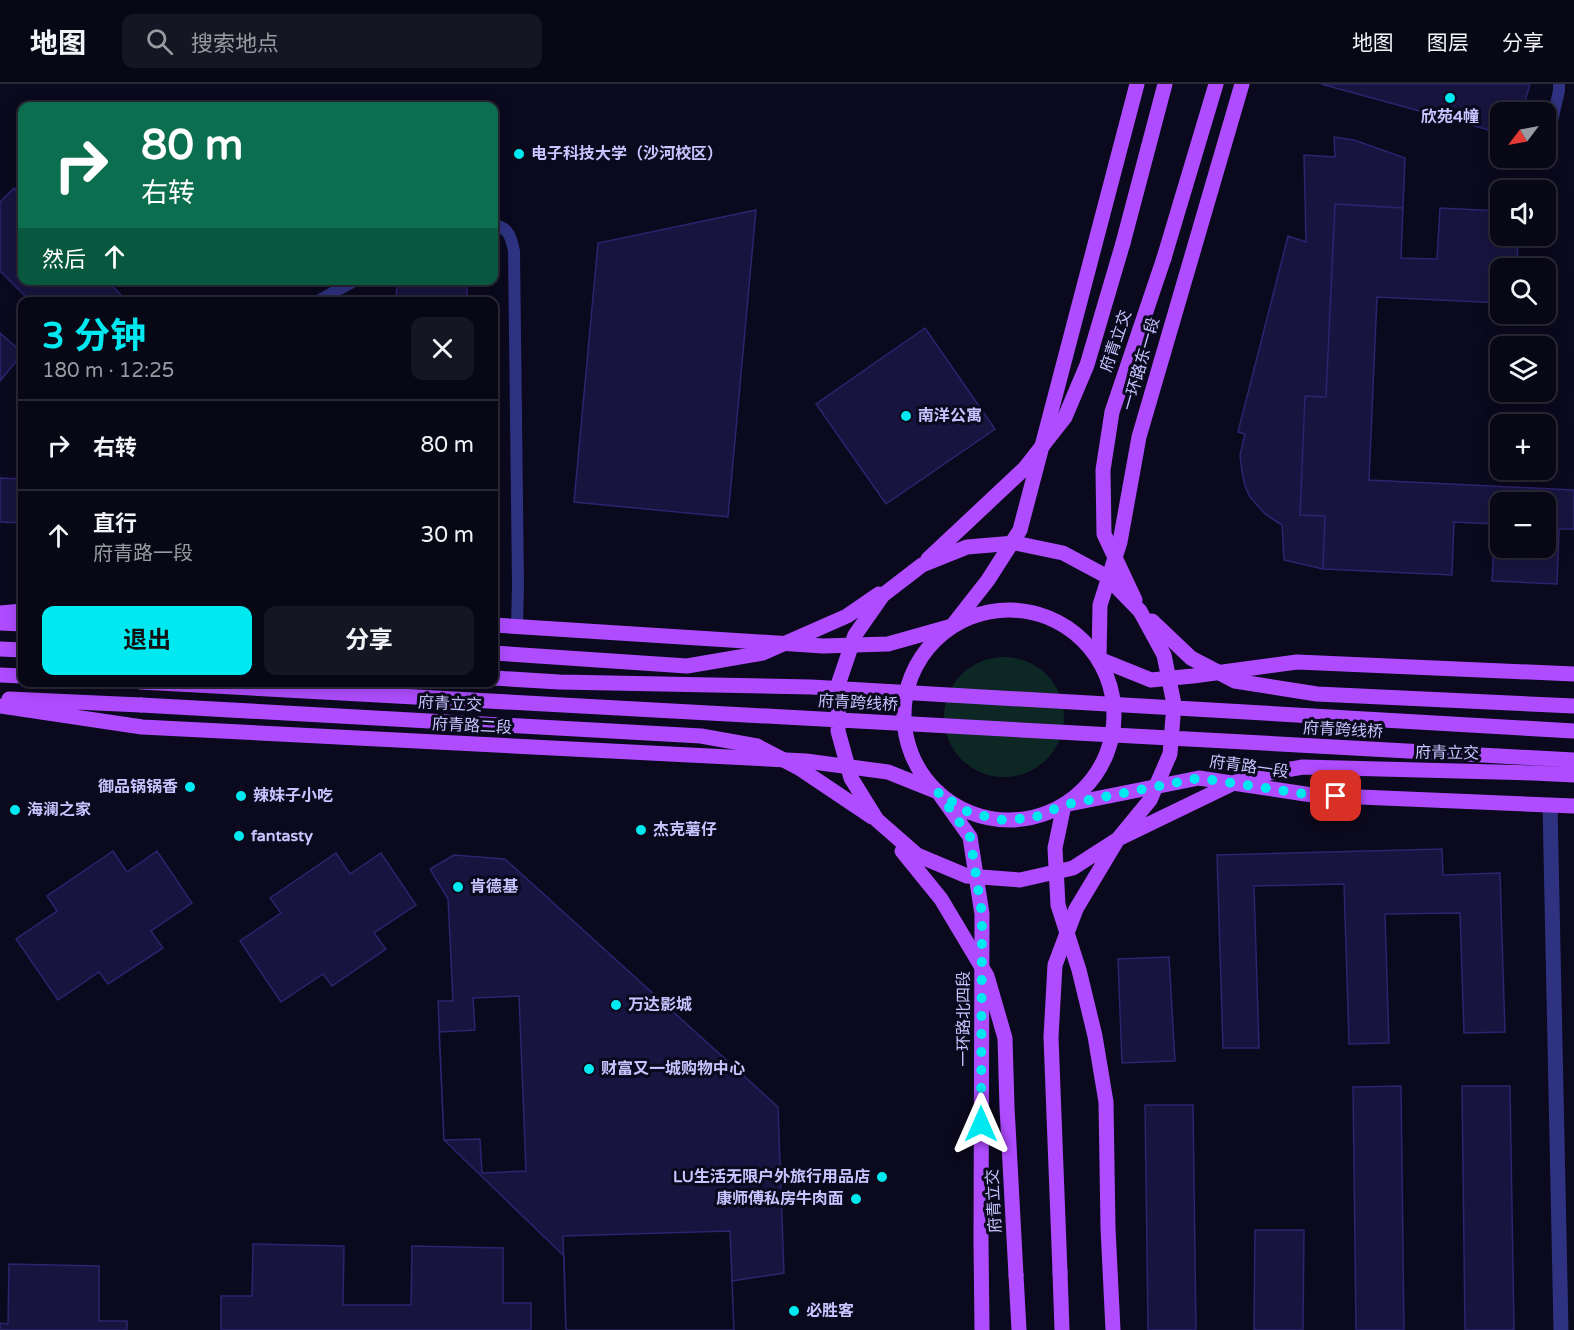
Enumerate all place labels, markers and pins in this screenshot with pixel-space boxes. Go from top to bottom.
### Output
marker: 欣苑4幢 [1443,91,1457,105]
place label: 欣苑4幢 [1421,107,1479,127]
place label: 电子科技大学（沙河校区） [531,144,723,164]
marker: 电子科技大学（沙河校区） [512,147,526,161]
place label: 南洋公寓 [918,406,982,426]
marker: 南洋公寓 [899,409,913,423]
pin [1310,770,1361,821]
place label: 御品锅锅香 [98,777,178,797]
marker: 御品锅锅香 [183,780,197,794]
place label: 辣妹子小吃 [253,786,333,806]
marker: 辣妹子小吃 [234,789,248,803]
place label: 海澜之家 [27,800,91,820]
marker: 海澜之家 [8,803,22,817]
place label: 杰克薯仔 [653,820,717,840]
marker: 杰克薯仔 [634,823,648,837]
place label: fantasty [250,826,313,846]
marker: fantasty [232,829,246,843]
place label: 肯德基 [470,877,519,897]
marker: 肯德基 [451,880,465,894]
place label: 万达影城 [628,995,692,1015]
marker: 万达影城 [609,998,623,1012]
place label: 财富又一城购物中心 [601,1059,745,1079]
marker: 财富又一城购物中心 [582,1062,596,1076]
place label: LU生活无限户外旅行用品店 [673,1167,870,1187]
marker: LU生活无限户外旅行用品店 [875,1170,889,1184]
place label: 康师傅私房牛肉面 [716,1189,844,1209]
marker: 康师傅私房牛肉面 [849,1192,863,1206]
place label: 必胜客 [806,1301,854,1321]
marker: 必胜客 [787,1304,801,1318]

